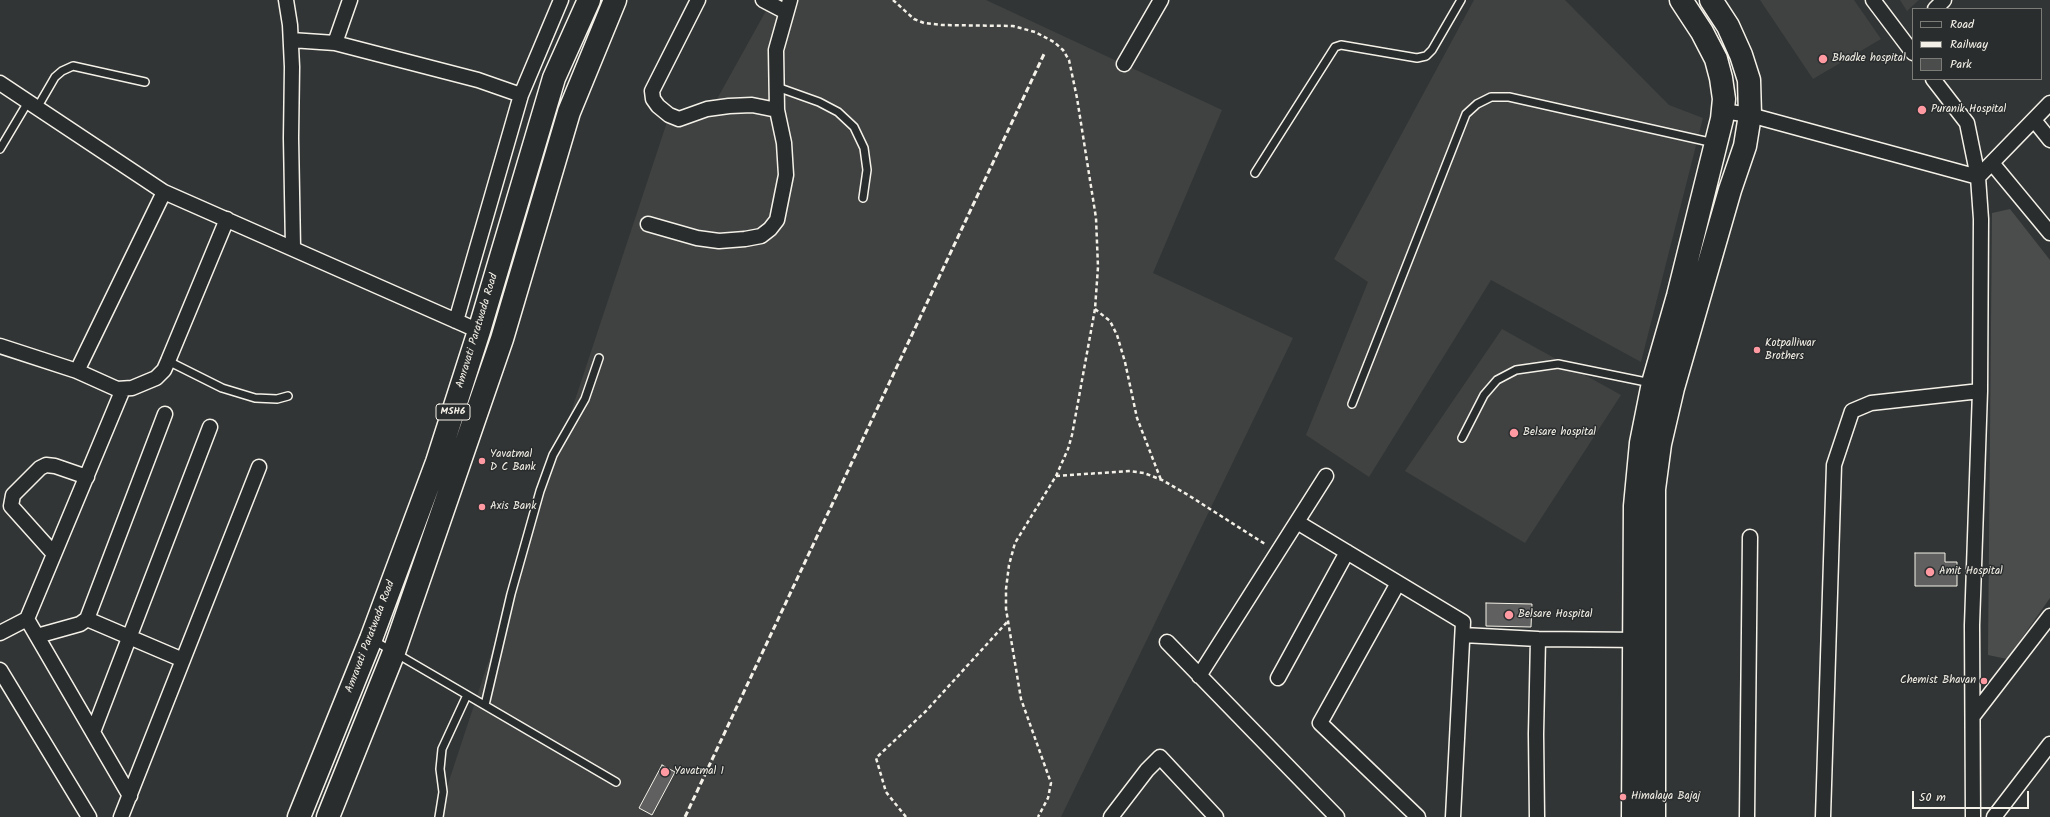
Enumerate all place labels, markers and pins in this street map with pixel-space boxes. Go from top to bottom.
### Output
place label: Bhadke hospital [1832,52,1906,66]
marker: Bhadke hospital [1817,53,1829,65]
place label: Puranik Hospital [1931,103,2006,117]
marker: Puranik Hospital [1916,104,1928,116]
place label: Kotpalliwar Brothers [1765,337,1815,363]
marker: Kotpalliwar Brothers [1752,345,1762,355]
place label: Belsare hospital [1523,426,1596,440]
marker: Belsare hospital [1508,427,1520,439]
place label: Yavatmal D C Bank [490,448,536,474]
marker: Yavatmal D C Bank [477,456,487,466]
place label: Axis Bank [490,500,536,514]
marker: Axis Bank [477,502,487,512]
place label: Amit Hospital [1939,565,2003,579]
marker: Amit Hospital [1924,566,1936,578]
place label: Belsare Hospital [1518,608,1593,622]
marker: Belsare Hospital [1503,609,1515,621]
place label: Chemist Bhavan [1900,674,1976,688]
marker: Chemist Bhavan [1979,676,1989,686]
place label: Yavatmal 1 [674,765,724,779]
marker: Yavatmal 1 [659,766,671,778]
place label: Himalaya Bajaj [1631,790,1700,804]
marker: Himalaya Bajaj [1618,792,1628,802]

